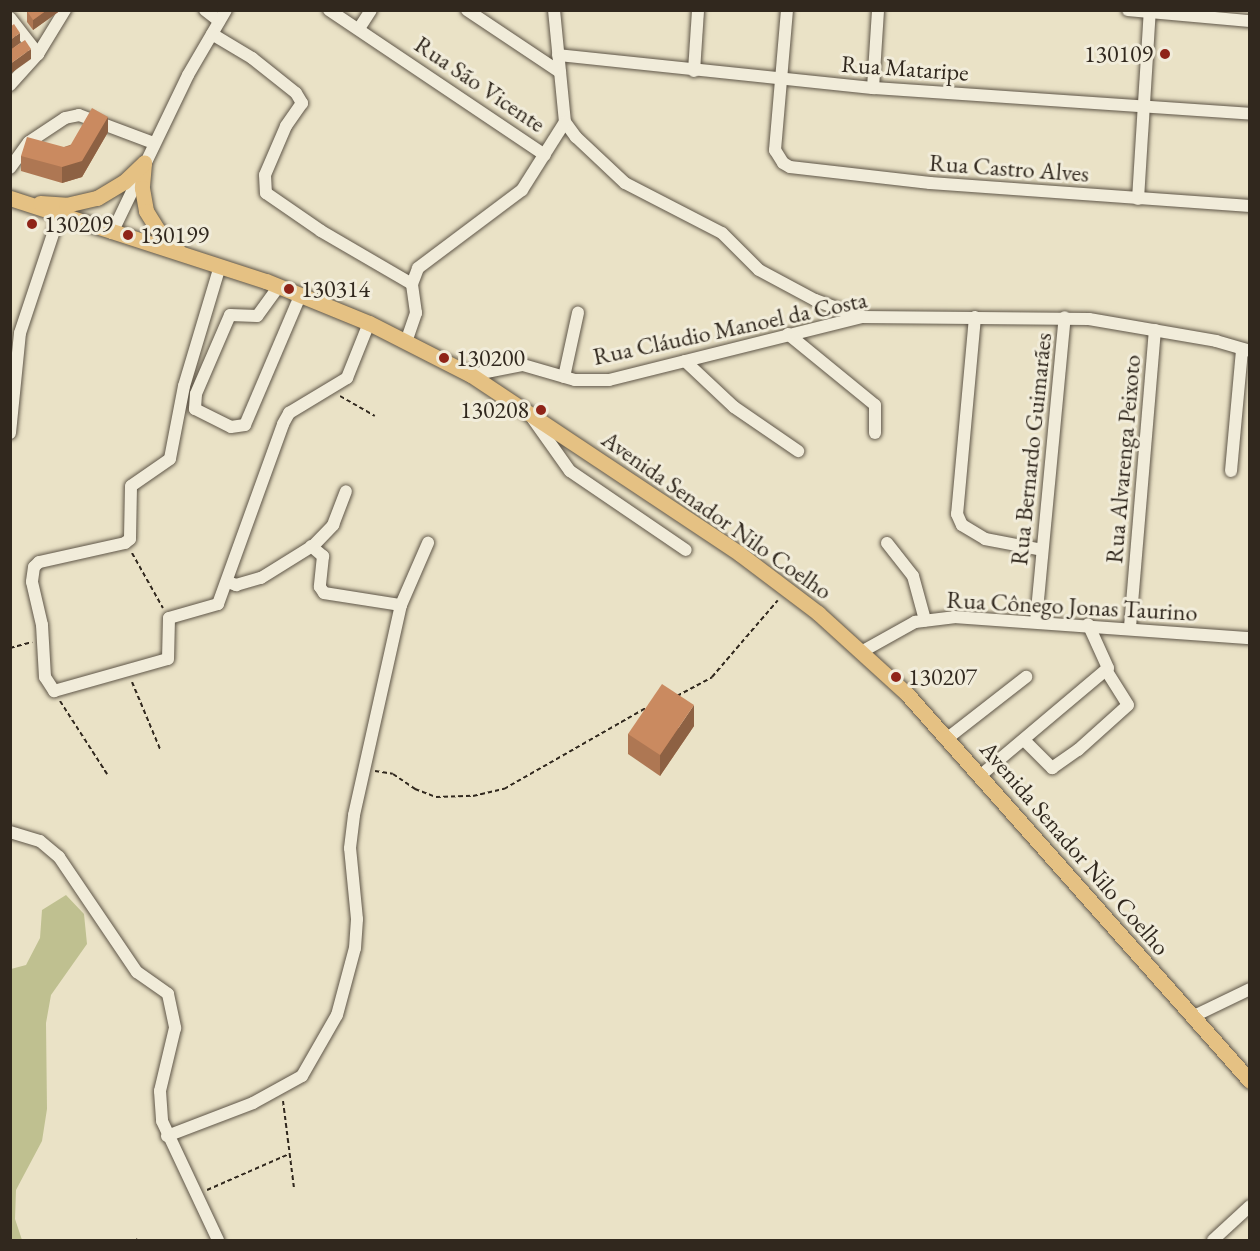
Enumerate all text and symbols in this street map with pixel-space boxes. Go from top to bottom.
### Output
street label: Rua São Vicente [409,30,551,138]
place label: 130109 [1084,40,1153,68]
marker: 130109 [1158,47,1172,61]
street label: Rua Mataripe [840,49,970,87]
street label: Rua Castro Alves [928,148,1090,188]
place label: 130209 [44,210,113,238]
marker: 130209 [25,217,39,231]
place label: 130199 [140,221,209,249]
marker: 130199 [121,228,135,242]
place label: 130314 [301,275,370,303]
marker: 130314 [282,282,296,296]
street label: Rua Cláudio Manoel da Costa [590,285,870,371]
street label: Rua Bernardo Guimarães [1004,331,1058,567]
place label: 130200 [456,344,525,372]
marker: 130200 [437,351,451,365]
street label: Rua Alvarenga Peixoto [1100,353,1146,565]
place label: 130208 [460,396,529,424]
marker: 130208 [534,403,548,417]
street label: Avenida Senador Nilo Coelho [596,424,838,606]
street label: Rua Cônego Jonas Taurino [946,585,1198,627]
place label: 130207 [908,663,977,691]
marker: 130207 [889,670,903,684]
street label: Avenida Senador Nilo Coelho [974,735,1176,961]

